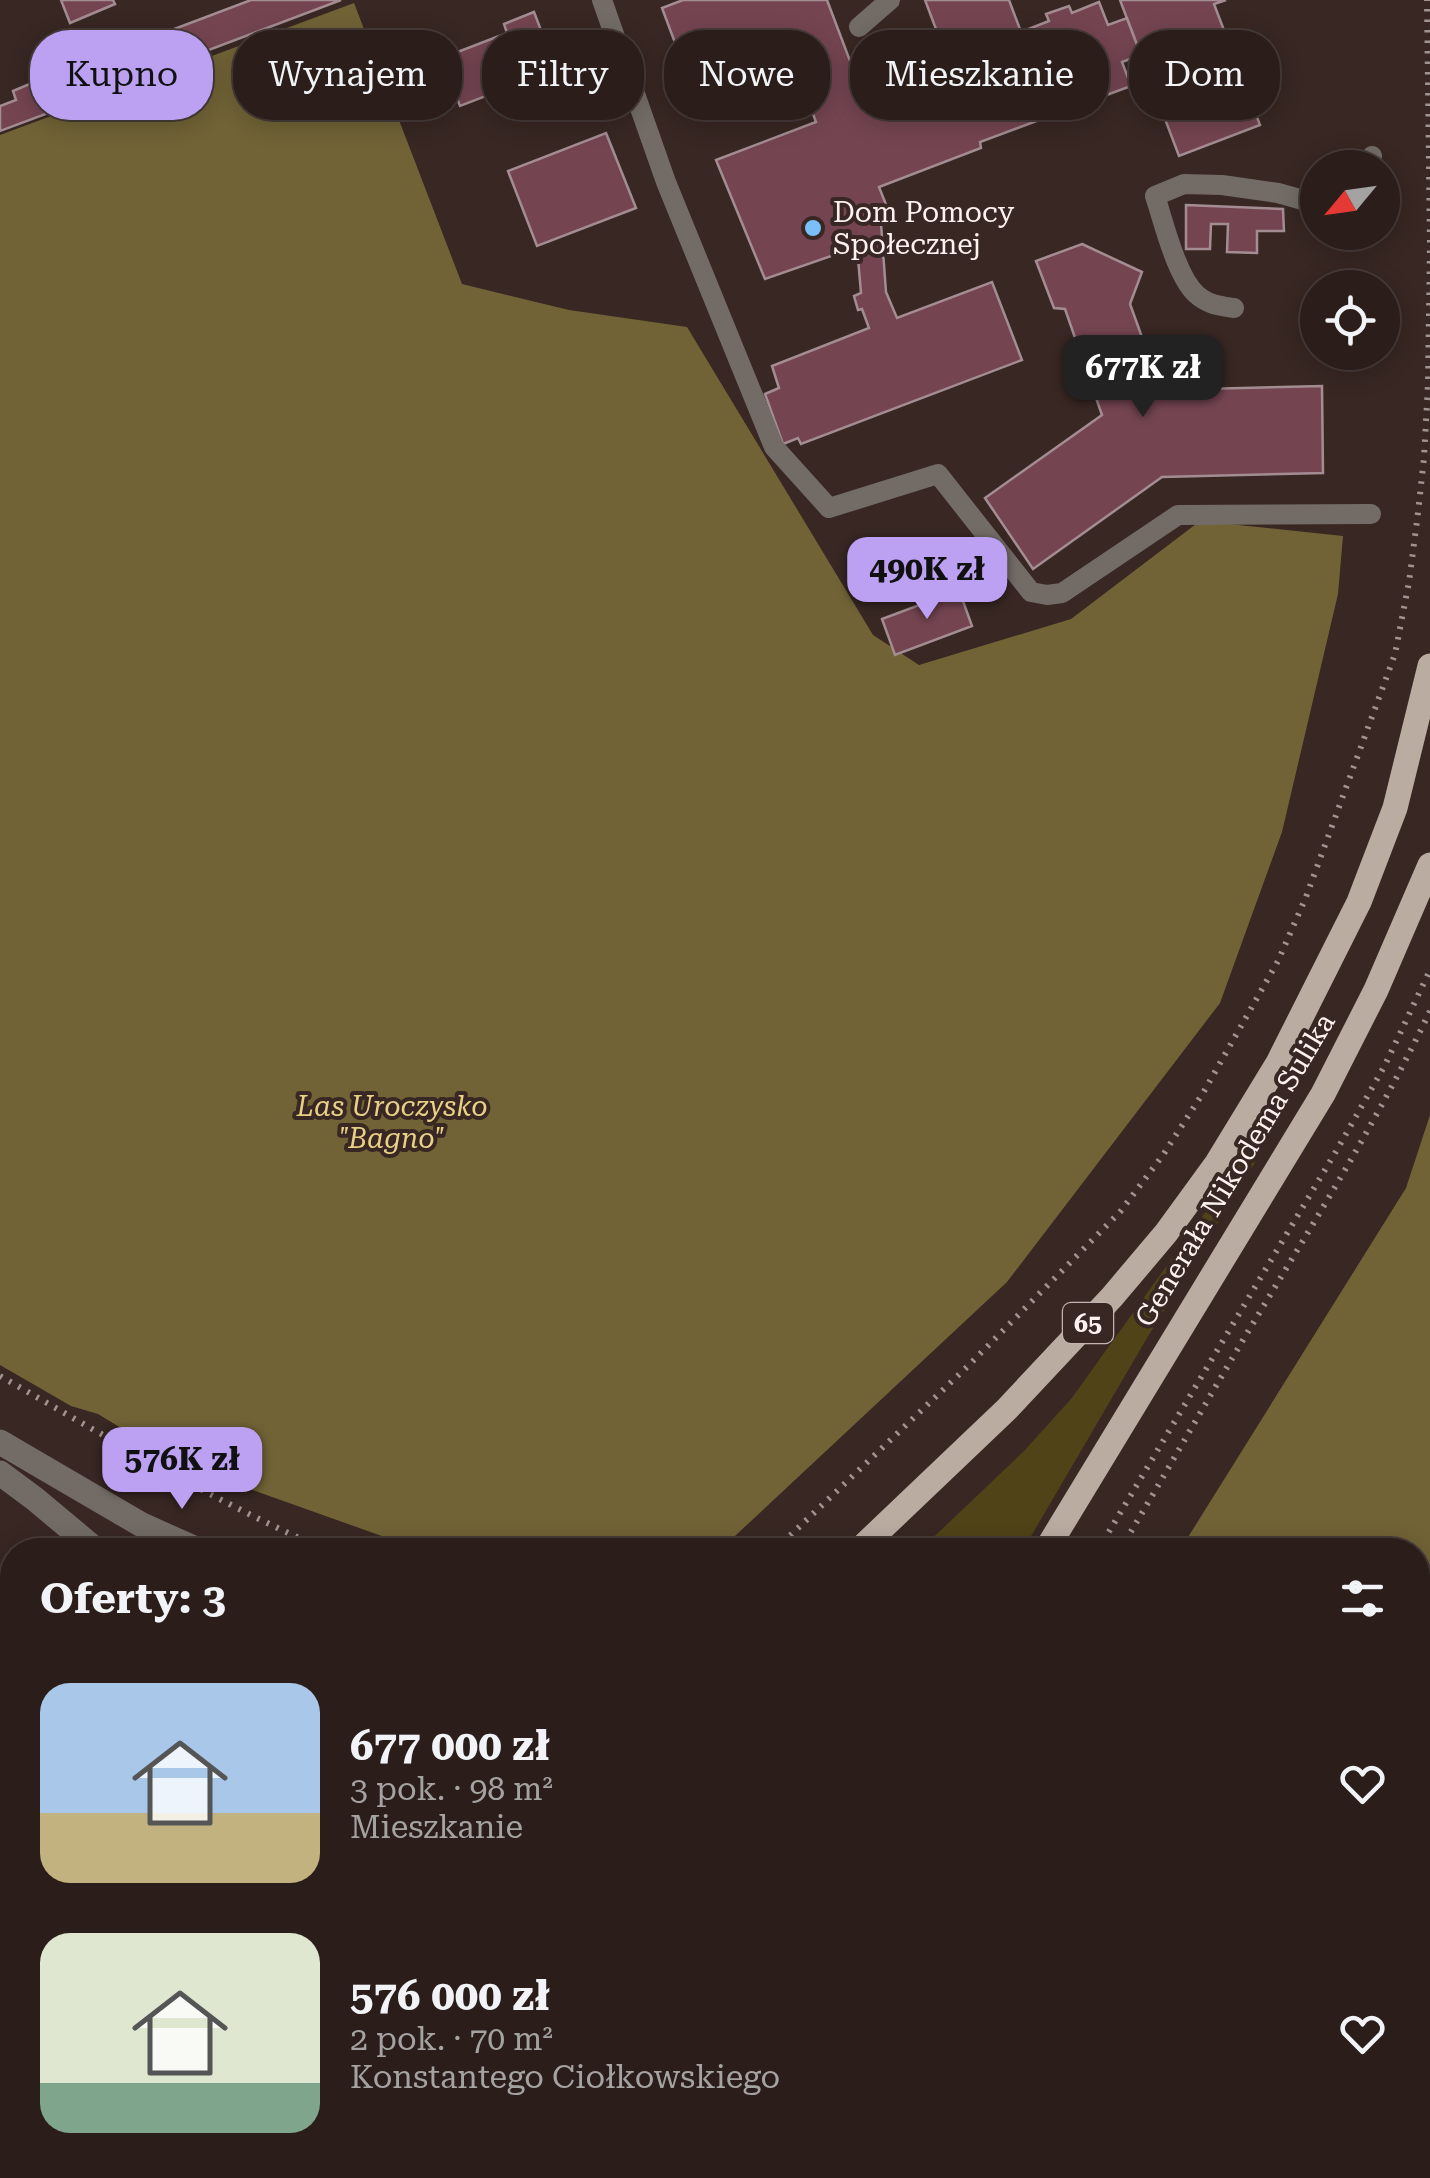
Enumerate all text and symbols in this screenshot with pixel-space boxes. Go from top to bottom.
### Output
chip: Kupno [30,30,213,120]
chip: Wynajem [233,30,462,120]
chip: Filtry [482,30,644,120]
chip: Nowe [664,30,830,120]
chip: Mieszkanie [850,30,1109,120]
chip: Dom [1129,30,1280,120]
north arrow [1300,150,1400,250]
map controls [1300,150,1400,370]
place label: Dom Pomocy Społecznej [833,196,1015,261]
marker: Dom Pomocy Społecznej [802,217,824,239]
button: locate [1300,270,1400,370]
pin: 677K zł [1051,335,1235,420]
text: 677K zł [1085,348,1201,386]
pin: 490K zł [835,537,1019,622]
text: 490K zł [869,550,985,588]
street label: Generała Nikodema Sulika [1128,1007,1342,1333]
park label: Las Uroczysko "Bagno" [295,1090,488,1155]
road number: 65 [1063,1303,1113,1343]
pin: 576K zł [90,1427,274,1512]
text: 576K zł [124,1440,240,1478]
icon: filters [1335,1571,1390,1626]
text: Oferty: 3 [40,1574,226,1623]
text: 677 000 zł [350,1721,550,1770]
icon: home [120,1723,240,1843]
icon: heart [1335,1756,1390,1811]
text: 3 pok. · 98 m² [350,1770,553,1808]
text: Mieszkanie [350,1808,523,1846]
text: 576 000 zł [350,1971,550,2020]
icon: home [120,1973,240,2093]
icon: heart [1335,2006,1390,2061]
text: 2 pok. · 70 m² [350,2020,553,2058]
text: Konstantego Ciołkowskiego [350,2058,780,2096]

